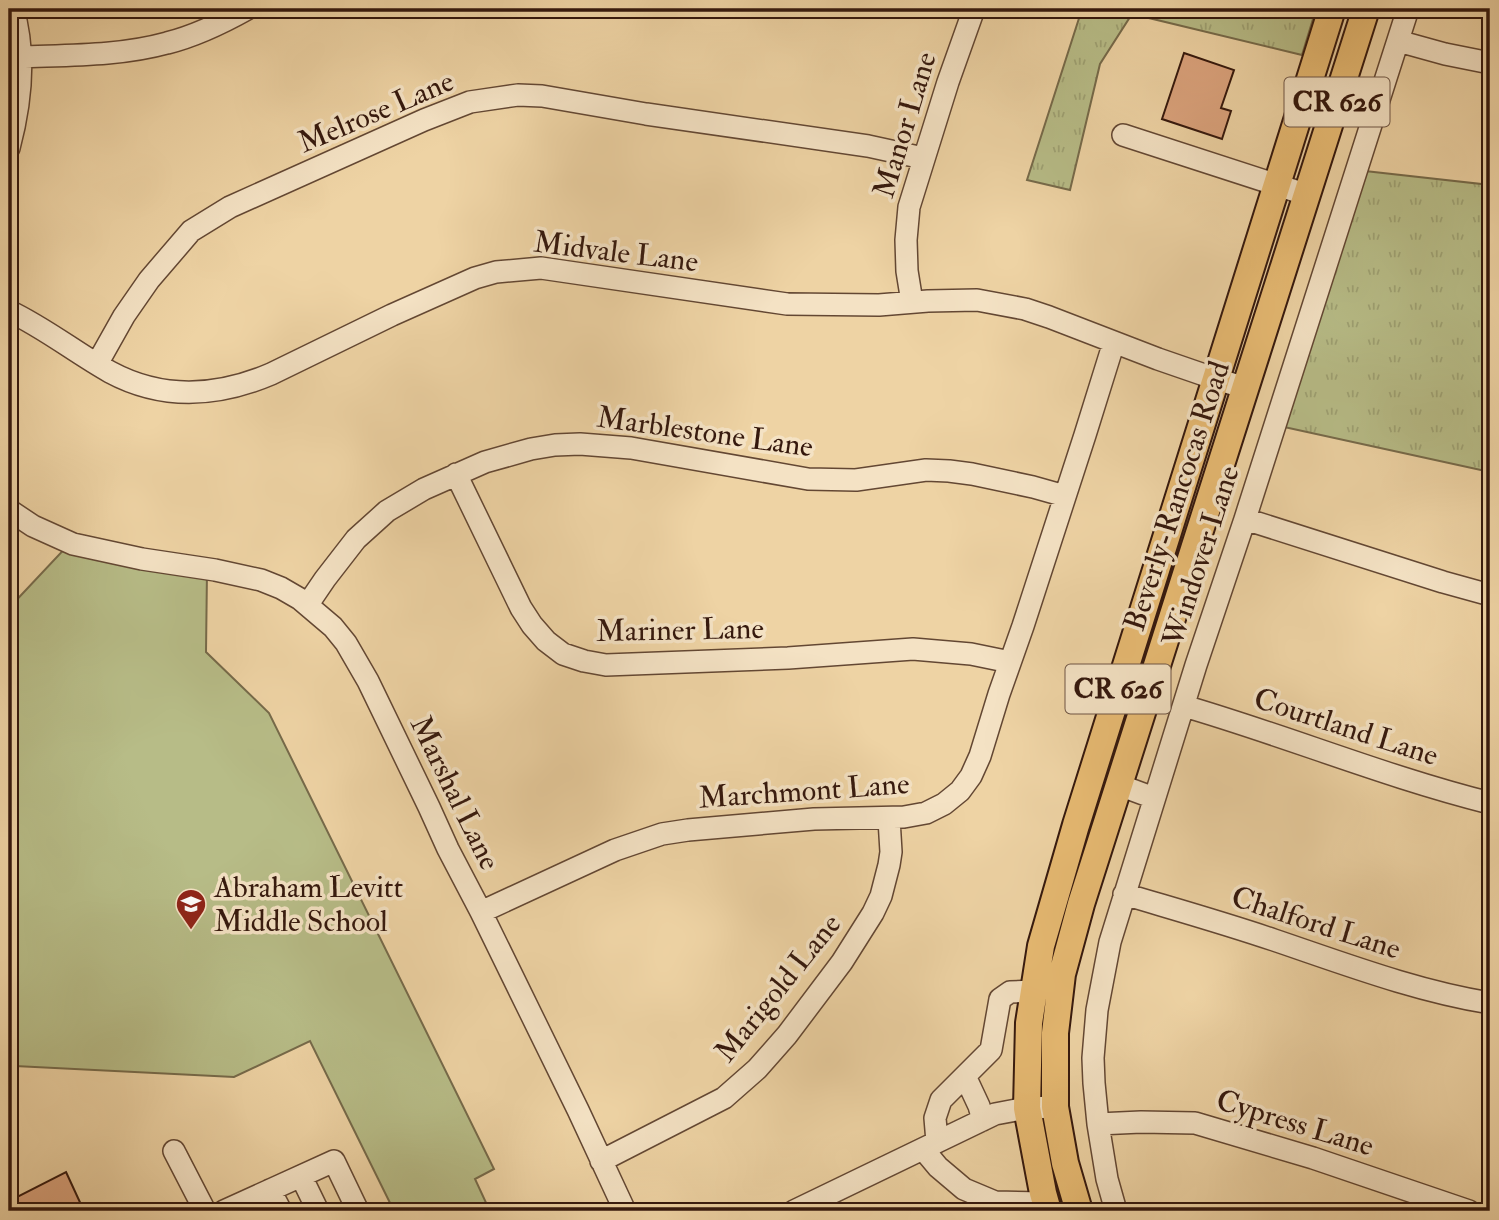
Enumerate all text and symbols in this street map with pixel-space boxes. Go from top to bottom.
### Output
street label: Manor Lane [865,48,945,202]
street label: Melrose Lane [293,63,459,161]
road number: CR 626 [1284,78,1390,126]
street label: Midvale Lane [532,224,700,280]
street label: Beverly-Rancocas Road [1116,356,1238,635]
street label: Marblestone Lane [595,399,815,465]
street label: Windover Lane [1154,461,1248,652]
street label: Mariner Lane [596,610,764,650]
road number: CR 626 [1066,664,1170,714]
street label: Courtland Lane [1249,680,1443,774]
street label: Marshal Lane [402,710,508,876]
street label: Marchmont Lane [697,765,911,817]
place label: Abraham Levitt Middle School [213,869,404,940]
street label: Chalford Lane [1227,878,1405,968]
school or university icon: Abraham Levitt Middle School [174,887,208,931]
street label: Marigold Lane [707,906,849,1070]
street label: Cypress Lane [1212,1082,1378,1164]

